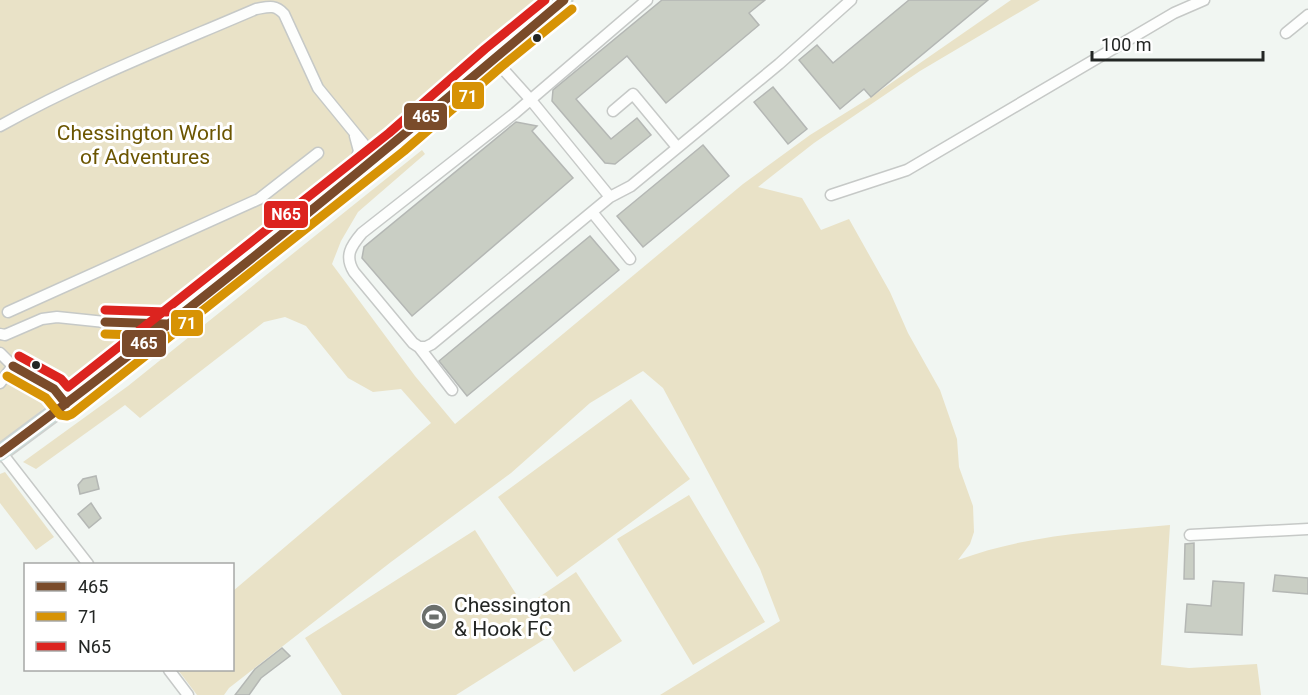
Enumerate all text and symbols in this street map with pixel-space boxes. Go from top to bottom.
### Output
scale bar [1092,24,1263,62]
unlabelled marker [531,32,543,44]
text: 100 m [1101,34,1152,55]
line badge: 71 [451,81,485,110]
text: 71 [459,87,477,106]
line badge: 465 [403,102,448,131]
text: 465 [412,107,440,126]
park label: Chessington World of Adventures [57,121,233,169]
line badge: N65 [263,200,309,229]
text: N65 [271,205,301,224]
line badge: 71 [170,309,204,337]
text: 71 [178,314,196,333]
line badge: 465 [121,329,167,358]
text: 465 [130,334,158,353]
unlabelled marker [30,359,42,371]
legend [24,563,234,671]
text: 465 [78,576,108,597]
place label: Chessington & Hook FC [454,593,571,641]
sports icon: Chessington & Hook FC [419,602,449,632]
text: 71 [78,606,98,627]
text: N65 [78,636,111,657]

